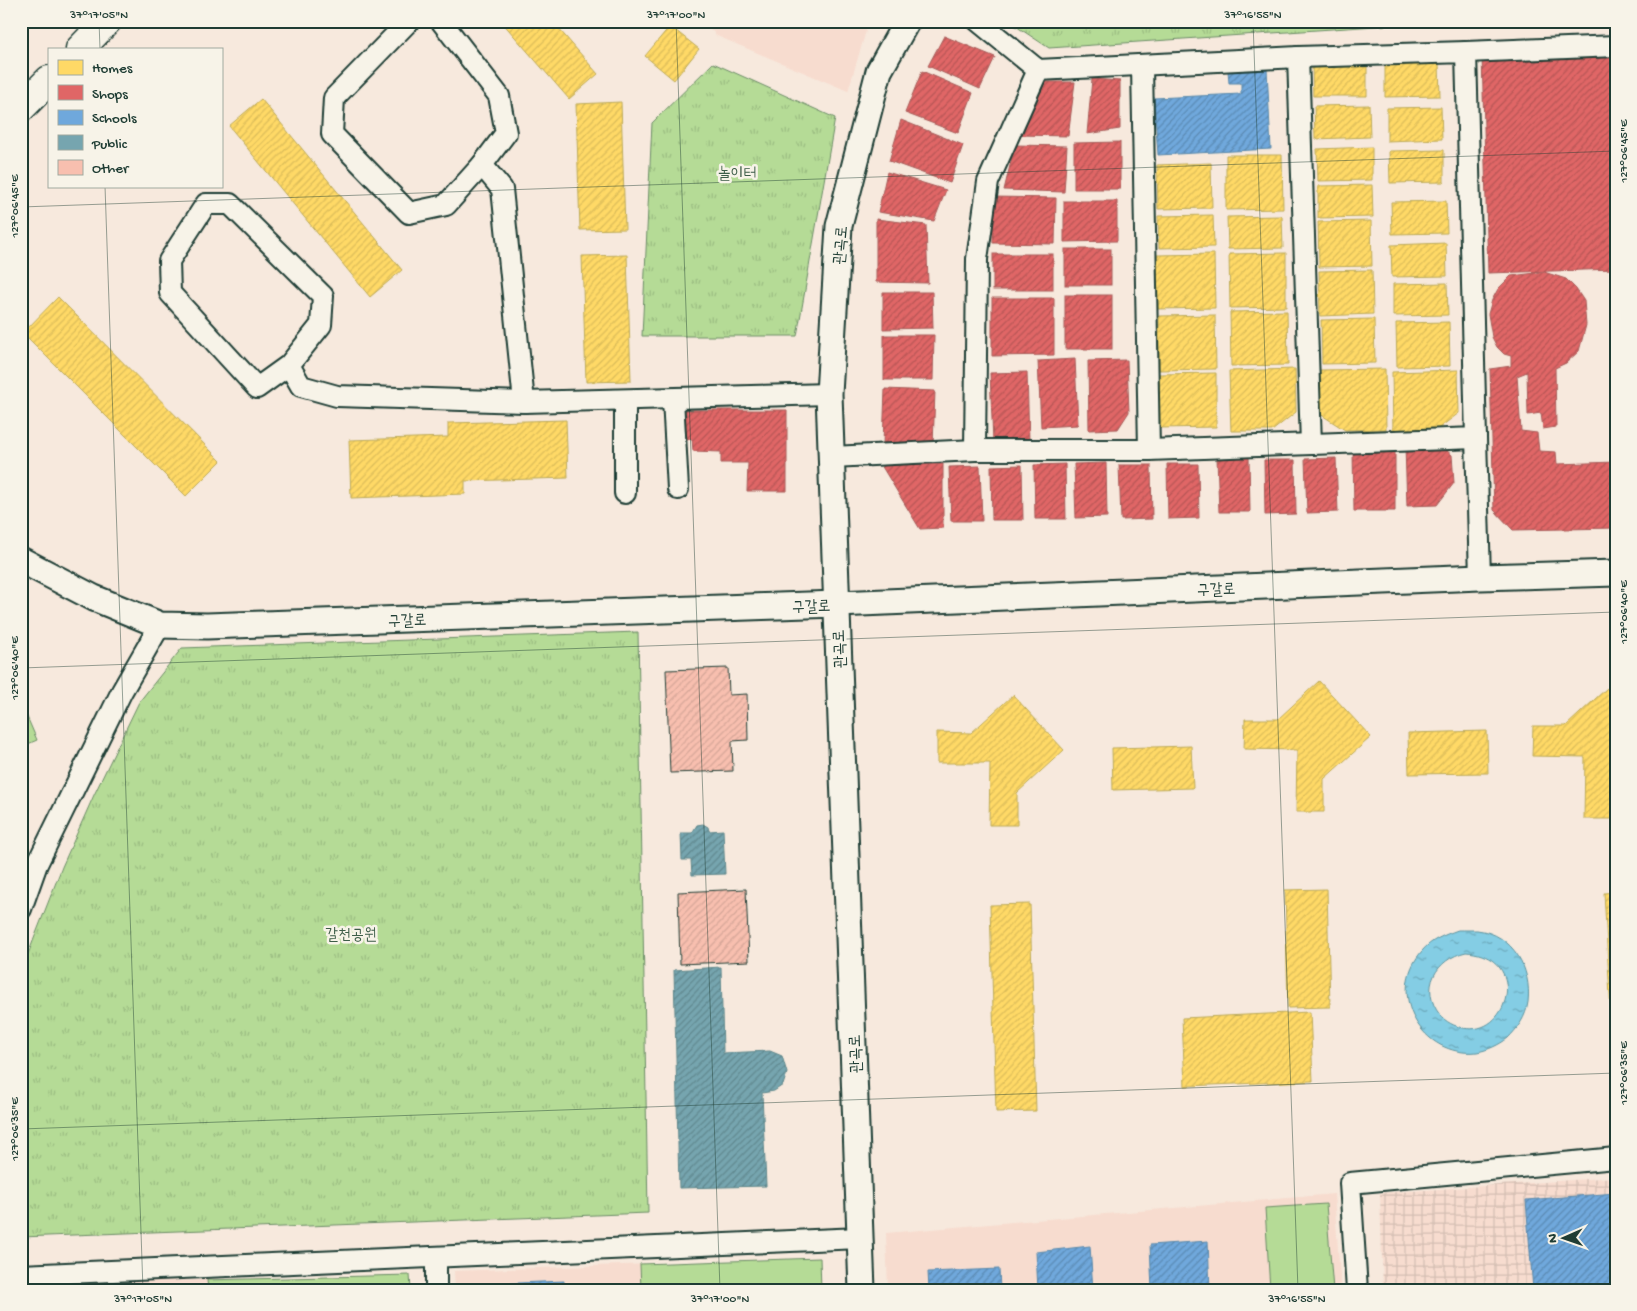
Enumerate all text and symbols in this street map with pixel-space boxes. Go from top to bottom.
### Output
text: 37°17'05"N [69,9,128,23]
text: 37°17'00"N [646,9,705,23]
text: 37°16'55"N [1223,9,1282,23]
legend [48,48,222,188]
text: Homes [92,60,133,78]
text: Shops [92,86,128,104]
text: Schools [92,110,137,128]
text: 127°06'45"E [1618,119,1632,183]
text: Public [91,136,128,154]
text: Other [92,160,130,178]
park label: 놀이터 [718,165,756,185]
text: 127°06'45"E [9,174,23,238]
street label: 관곡로 [831,225,854,265]
street label: 구갈로 [1196,580,1236,602]
text: 127°06'40"E [1618,580,1632,645]
street label: 구갈로 [791,597,831,619]
street label: 구갈로 [387,611,427,633]
street label: 관곡로 [831,629,852,669]
text: 127°06'40"E [9,636,23,701]
park label: 갈천공원 [325,926,377,946]
street label: 관곡로 [847,1034,868,1074]
text: 127°06'35"E [1618,1041,1632,1106]
text: 127°06'35"E [9,1097,23,1162]
north arrow [1540,1214,1590,1264]
text: N [1545,1234,1562,1243]
text: 37°17'05"N [113,1293,172,1307]
text: 37°17'00"N [690,1293,749,1307]
text: 37°16'55"N [1267,1293,1326,1307]

